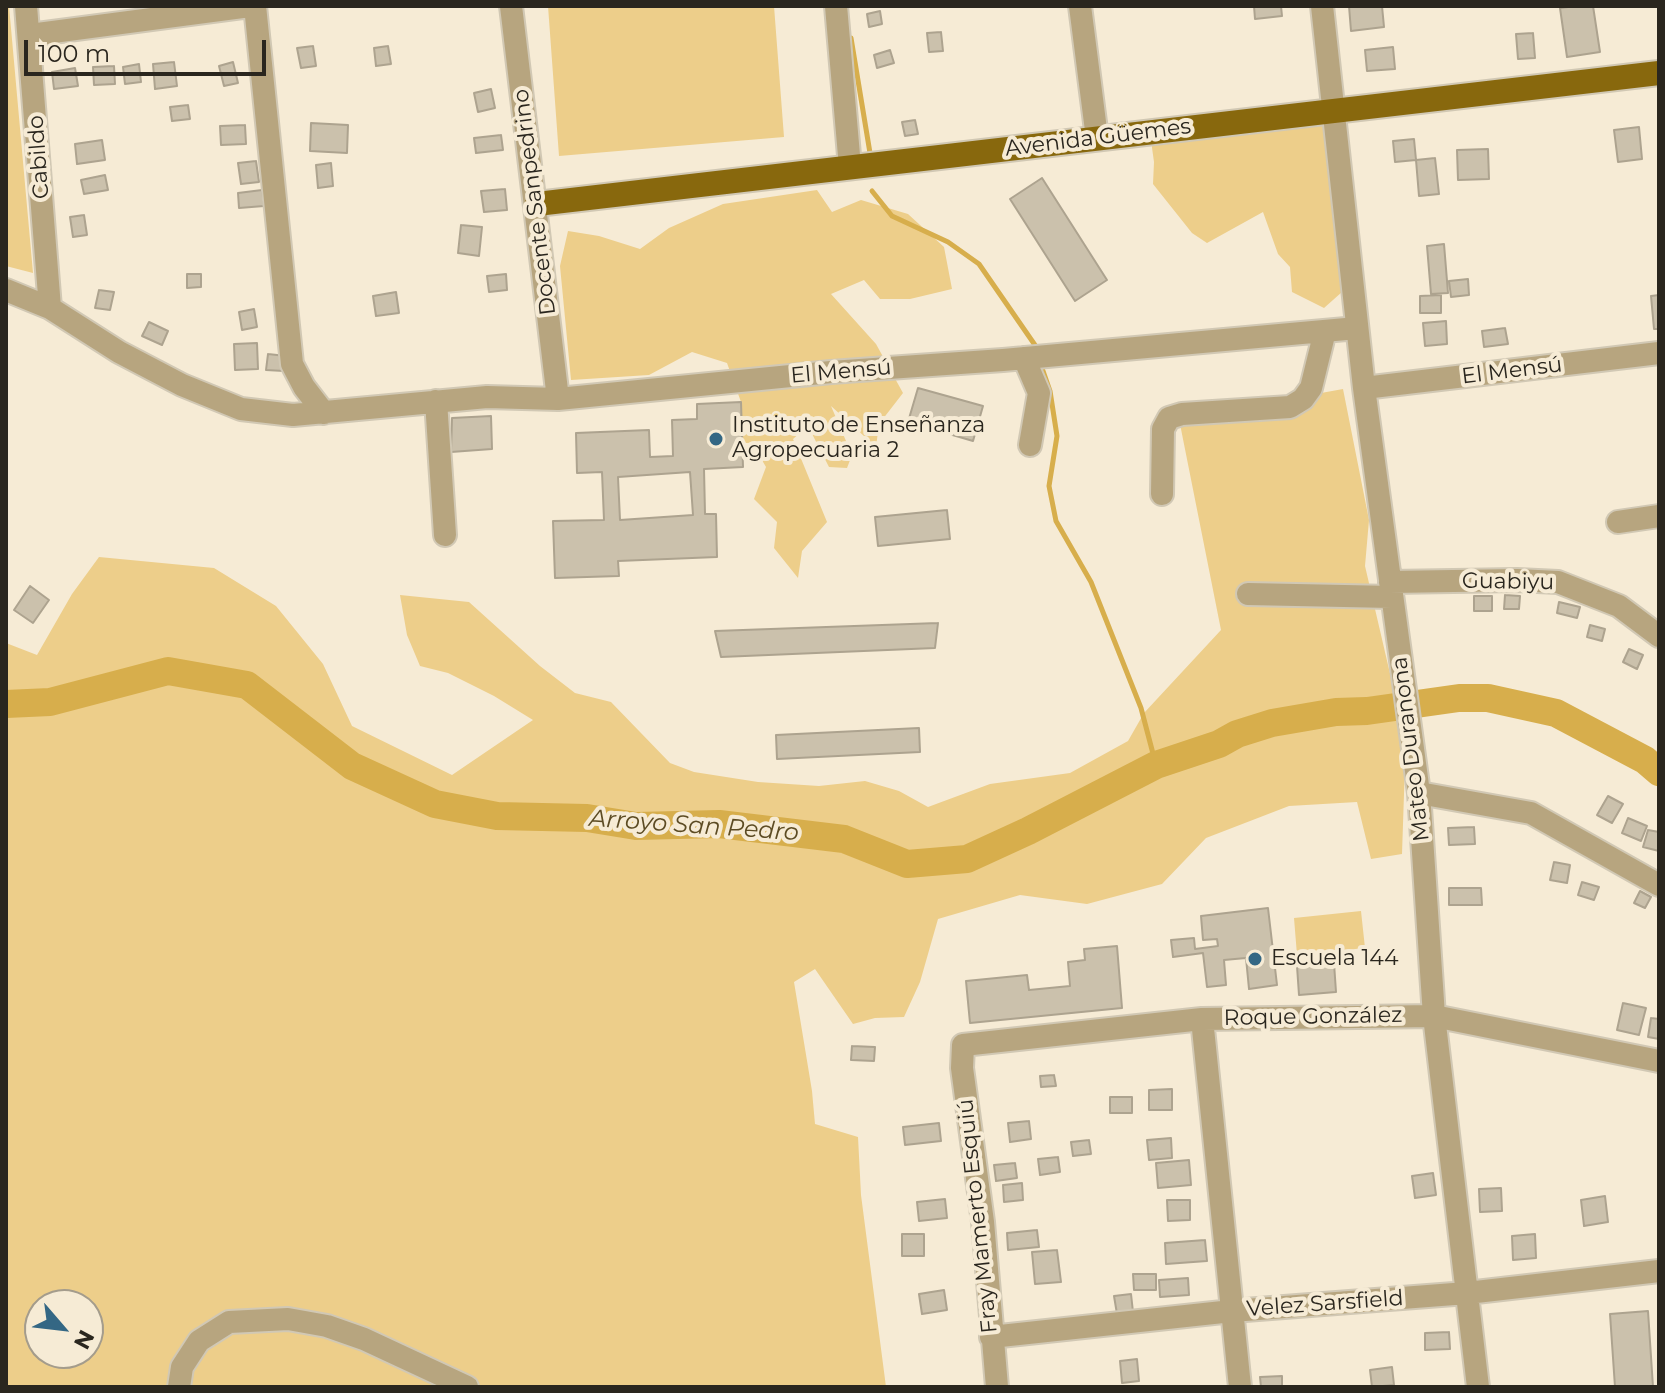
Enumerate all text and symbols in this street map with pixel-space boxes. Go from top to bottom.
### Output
scale bar [28,24,270,74]
text: 100 m [38,39,110,68]
street label: Docente Sanpedrino [508,87,562,317]
street label: Cabildo [23,114,55,200]
street label: Avenida Güemes [1004,114,1192,162]
street label: El Mensú [1460,352,1564,390]
street label: El Mensú [789,354,893,390]
place label: Instituto de Enseñanza Agropecuaria 2 [732,413,985,464]
marker: Instituto de Enseñanza Agropecuaria 2 [707,430,725,448]
street label: Guabiyu [1462,568,1554,596]
street label: Mateo Duranona [1387,655,1435,843]
water label: Arroyo San Pedro [588,804,800,848]
place label: Escuela 144 [1271,946,1398,972]
marker: Escuela 144 [1246,950,1264,968]
street label: Roque González [1223,1002,1403,1032]
street label: Fray Mamerto Esquiú [953,1098,1003,1334]
street label: Velez Sarsfield [1246,1285,1404,1323]
north arrow [24,1289,104,1369]
text: N [68,1325,100,1354]

